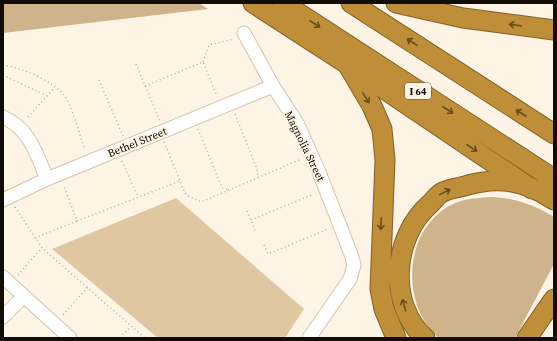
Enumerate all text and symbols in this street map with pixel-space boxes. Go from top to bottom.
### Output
one-way arrow [310,20,321,29]
one-way arrow [509,21,522,29]
one-way arrow [406,38,418,46]
road number: I 64 [405,83,431,99]
one-way arrow [362,92,371,103]
one-way arrow [442,107,454,115]
street label: Magnolia Street [281,108,328,184]
one-way arrow [516,109,527,117]
street label: Bethel Street [105,124,169,161]
one-way arrow [466,144,477,152]
one-way arrow [439,188,451,195]
one-way arrow [378,217,385,230]
one-way arrow [400,299,408,312]

